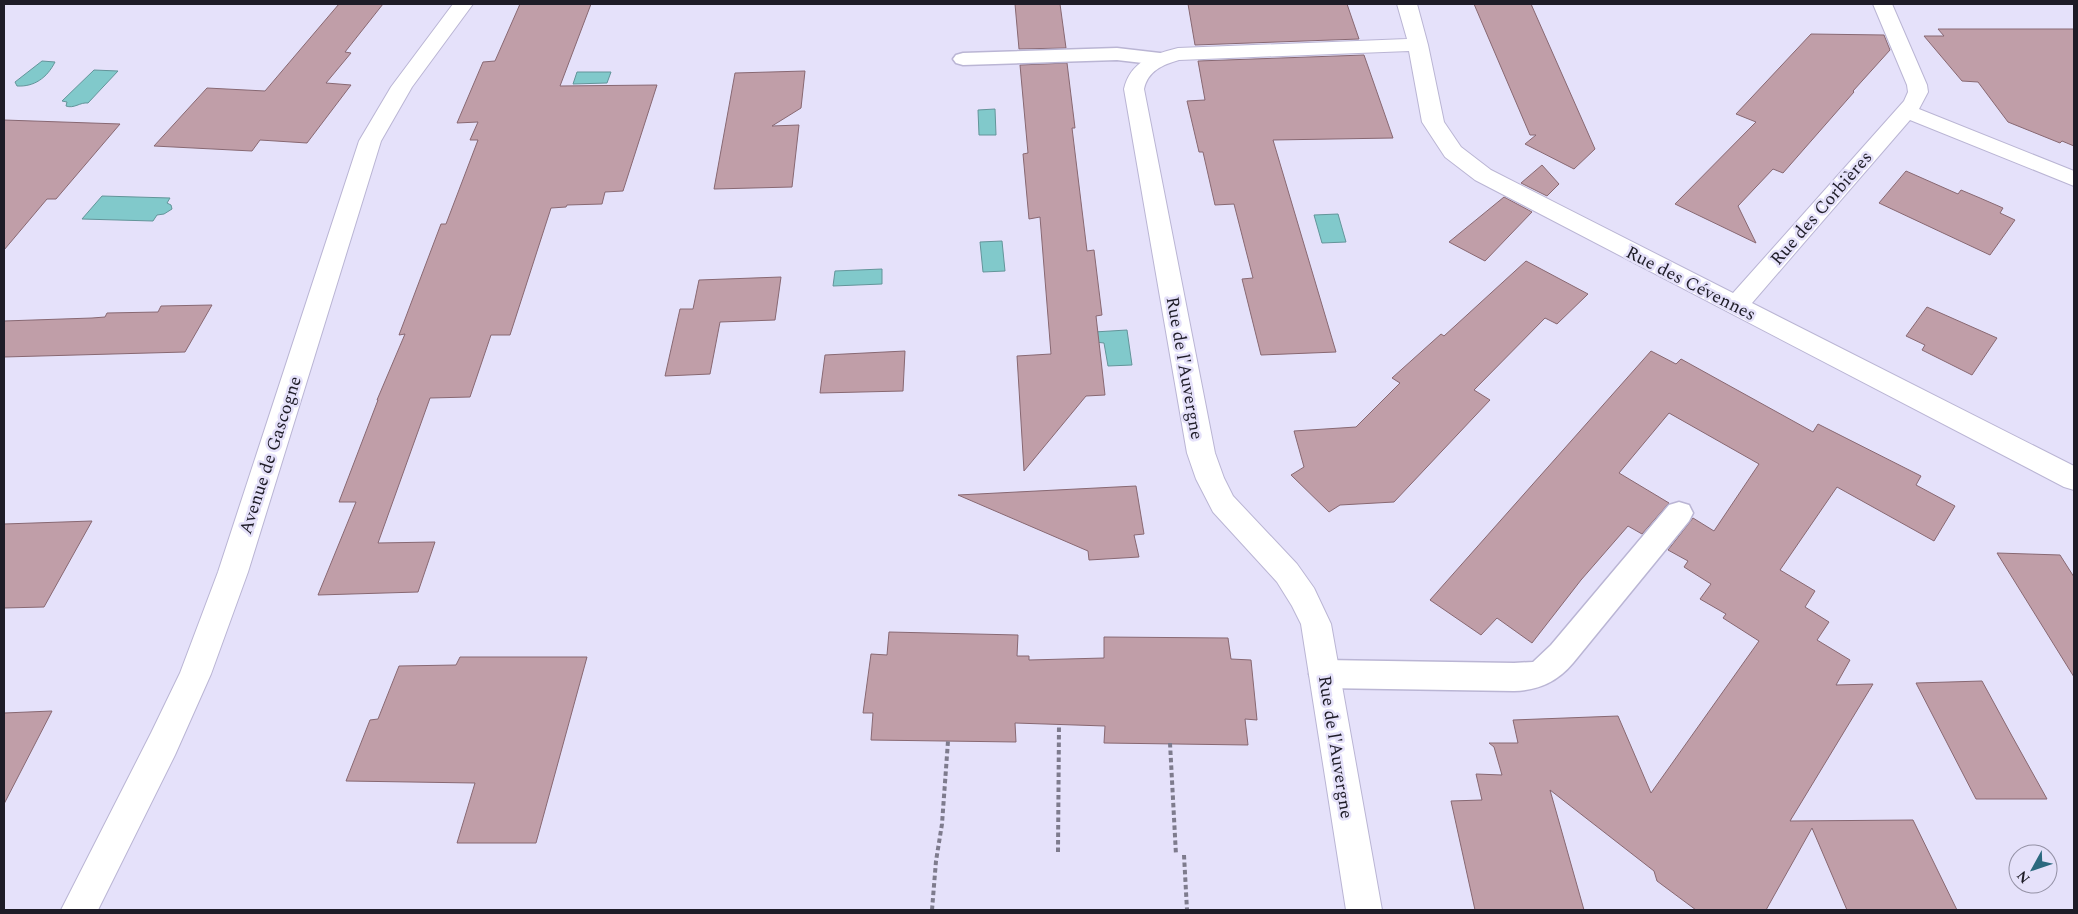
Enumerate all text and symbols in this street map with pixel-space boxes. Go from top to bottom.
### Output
street label: Rue des Corbières [1764,145,1879,272]
street label: Rue des Cévennes [1621,239,1761,328]
street label: Rue de l'Auvergne [1159,294,1210,442]
street label: Avenue de Gascogne [232,373,309,538]
street label: Rue de l'Auvergne [1311,673,1360,821]
north arrow [2008,844,2058,894]
text: N [2012,866,2035,888]

